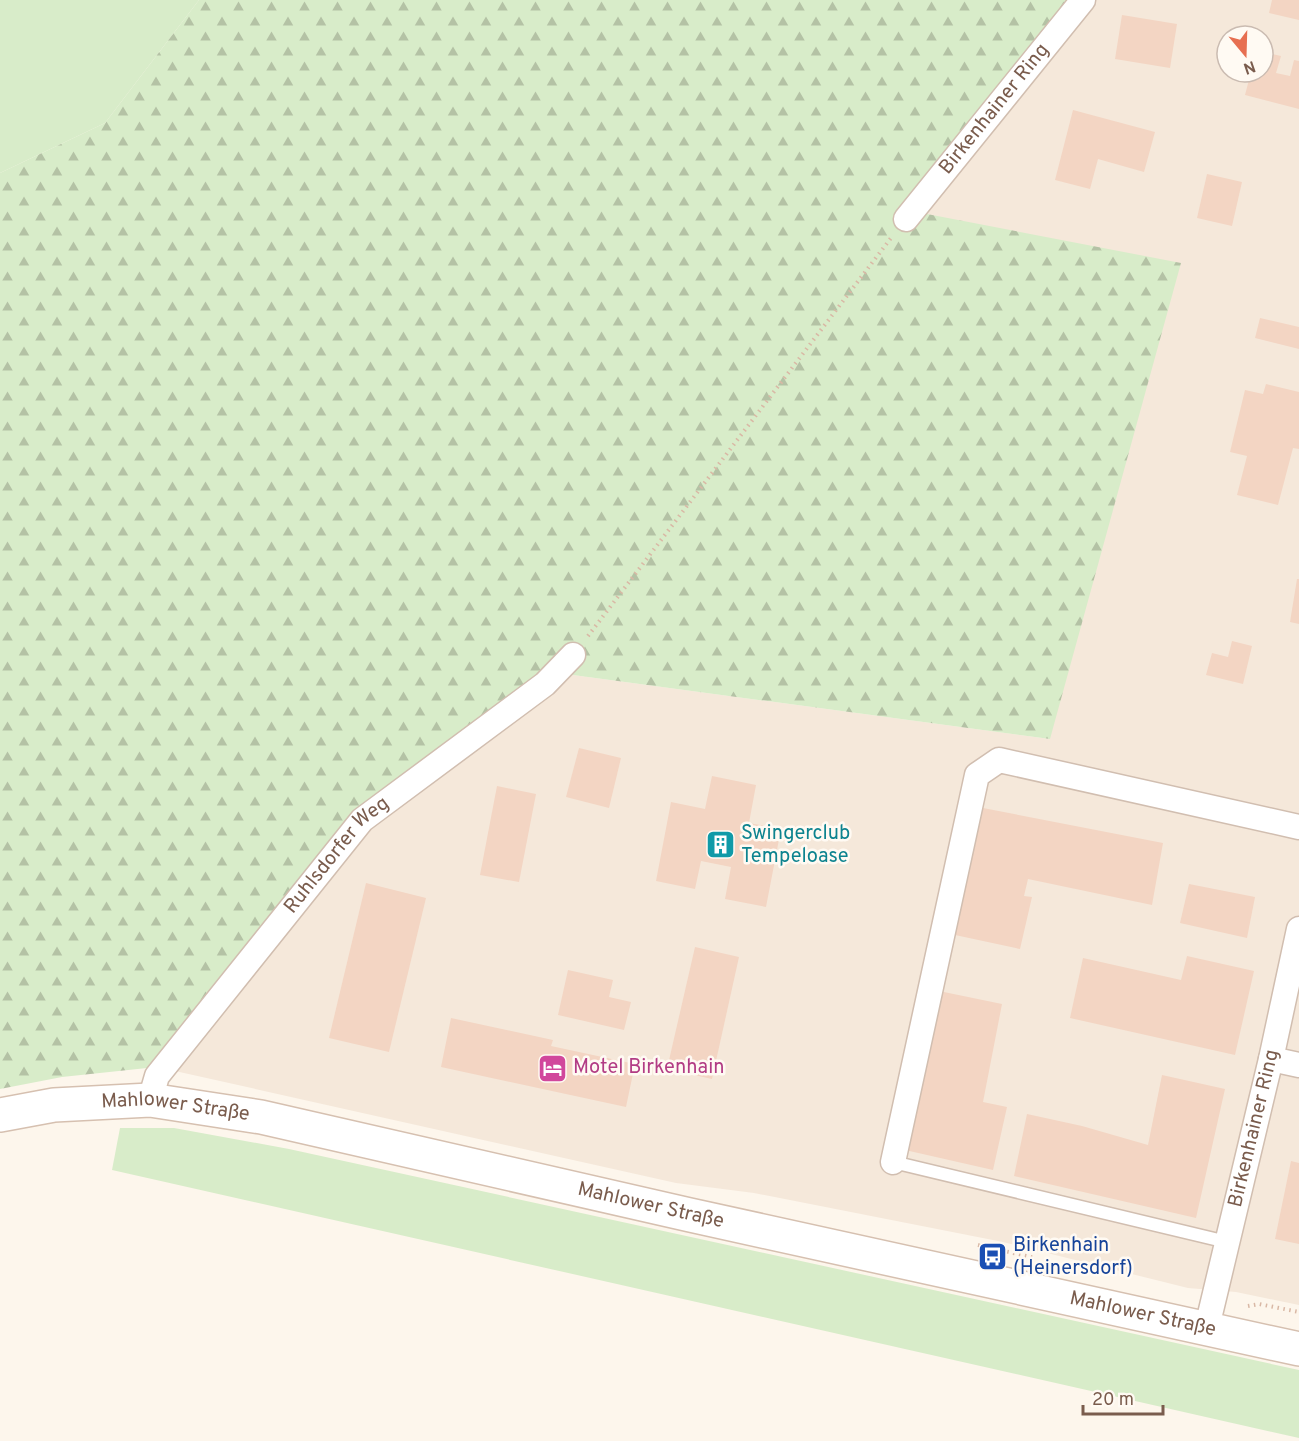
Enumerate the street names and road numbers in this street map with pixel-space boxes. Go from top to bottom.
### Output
street label: Birkenhainer Ring [934,38,1055,180]
street label: Ruhlsdorfer Weg [279,791,395,920]
street label: Birkenhainer Ring [1223,1047,1286,1210]
street label: Mahlower Straße [101,1087,251,1128]
street label: Mahlower Straße [575,1177,726,1235]
street label: Mahlower Straße [1067,1286,1218,1343]

